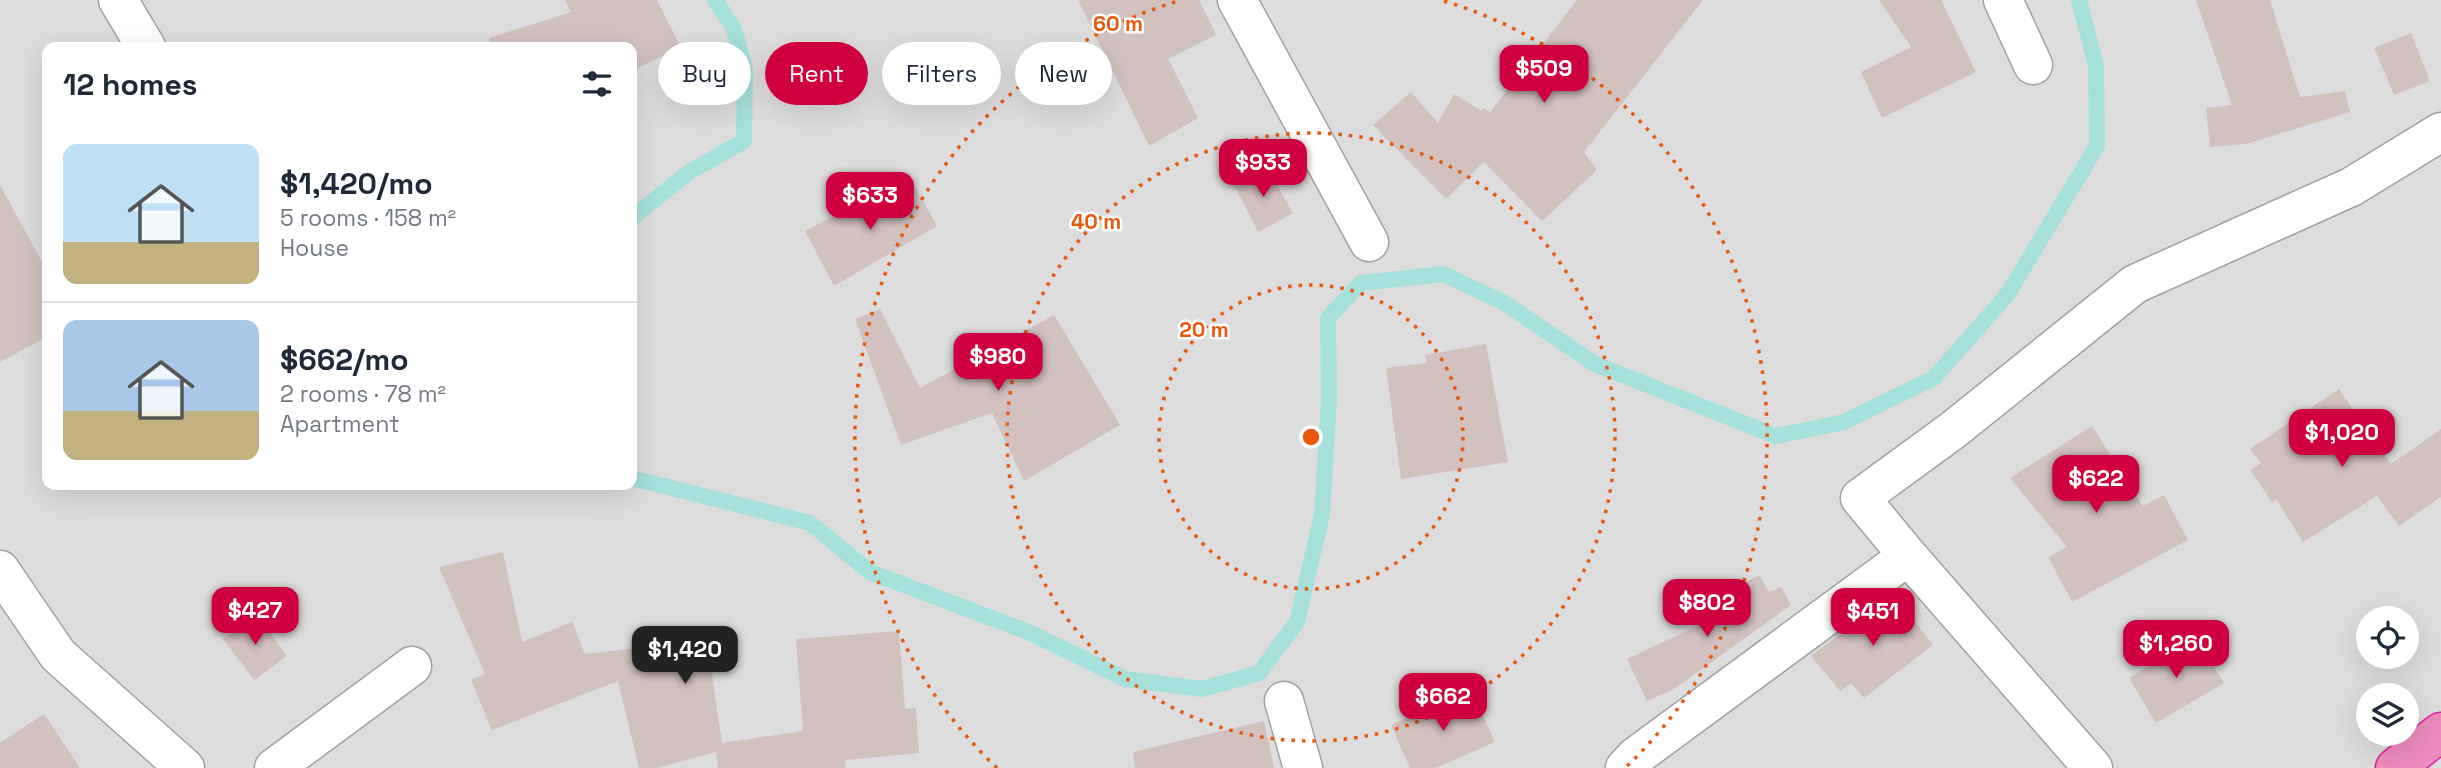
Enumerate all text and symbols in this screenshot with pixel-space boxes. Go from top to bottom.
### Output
text: 60 m [1093,10,1143,37]
chip: Buy [658,42,751,105]
chip: Rent [765,42,868,105]
chip: Filters [882,42,1001,105]
chip: New [1015,42,1112,105]
pin: $509 [1503,46,1585,105]
text: $509 [1516,53,1572,83]
text: 12 homes [63,65,198,104]
icon: filters [578,65,616,103]
pin: $933 [1222,140,1304,199]
text: $933 [1235,147,1291,177]
text: $1,420/mo [280,164,433,203]
icon: home [119,172,203,256]
pin: $633 [829,173,911,232]
text: $633 [842,180,898,210]
text: 5 rooms · 158 m² [280,203,456,233]
text: 40 m [1071,208,1121,235]
text: House [280,233,349,263]
text: 20 m [1179,316,1229,343]
pin: $980 [957,334,1039,393]
text: $662/mo [280,340,409,379]
text: $980 [970,341,1026,371]
icon: home [119,348,203,432]
text: 2 rooms · 78 m² [280,379,446,409]
text: Apartment [280,409,400,439]
pin: $1,020 [2285,410,2399,469]
text: $1,020 [2305,417,2379,447]
centre of rings [1299,425,1323,449]
pin: $622 [2055,456,2137,515]
text: $622 [2068,463,2124,493]
pin: $802 [1666,580,1748,639]
text: $802 [1679,587,1735,617]
pin: $427 [214,588,296,647]
pin: $451 [1832,588,1914,648]
text: $427 [228,595,282,625]
text: $451 [1847,596,1899,626]
map controls [2356,606,2419,746]
button: locate [2356,606,2419,669]
pin: $1,260 [2119,620,2233,680]
pin: $1,420 [628,626,742,686]
text: $1,260 [2139,628,2213,658]
text: $1,420 [648,634,722,664]
pin: $662 [1402,674,1484,733]
text: $662 [1415,681,1471,711]
button: layers [2356,683,2419,746]

